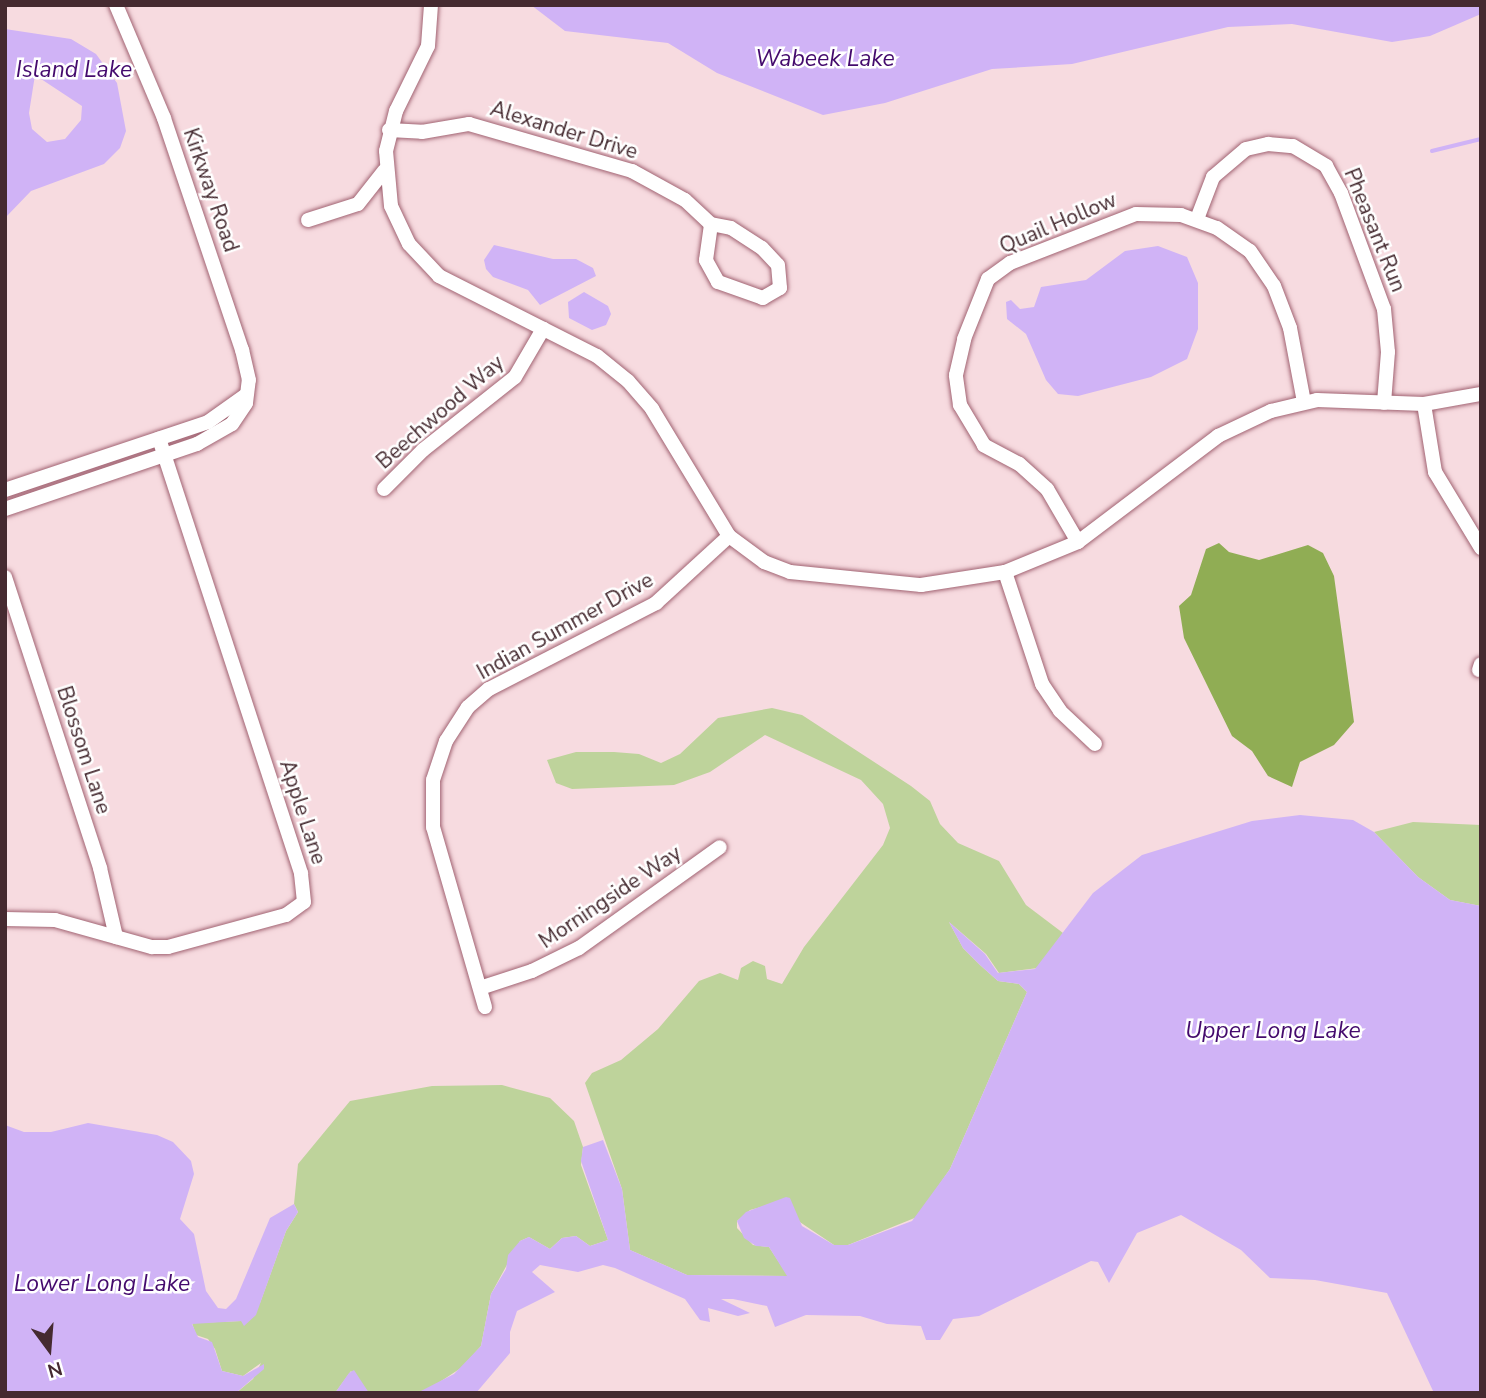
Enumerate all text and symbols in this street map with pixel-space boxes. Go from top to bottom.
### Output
water label: Wabeek Lake [755,45,895,73]
water label: Island Lake [16,56,132,84]
street label: Alexander Drive [487,96,641,164]
street label: Kirkway Road [178,125,244,255]
street label: Pheasant Run [1339,164,1411,296]
street label: Quail Hollow [996,187,1120,259]
street label: Beechwood Way [371,350,509,474]
street label: Indian Summer Drive [473,567,657,685]
street label: Blossom Lane [51,683,117,817]
street label: Apple Lane [274,757,332,867]
street label: Morningside Way [534,840,686,954]
water label: Upper Long Lake [1185,1017,1361,1045]
water label: Lower Long Lake [14,1270,190,1298]
north arrow [14,1314,84,1384]
text: N [44,1355,65,1384]

